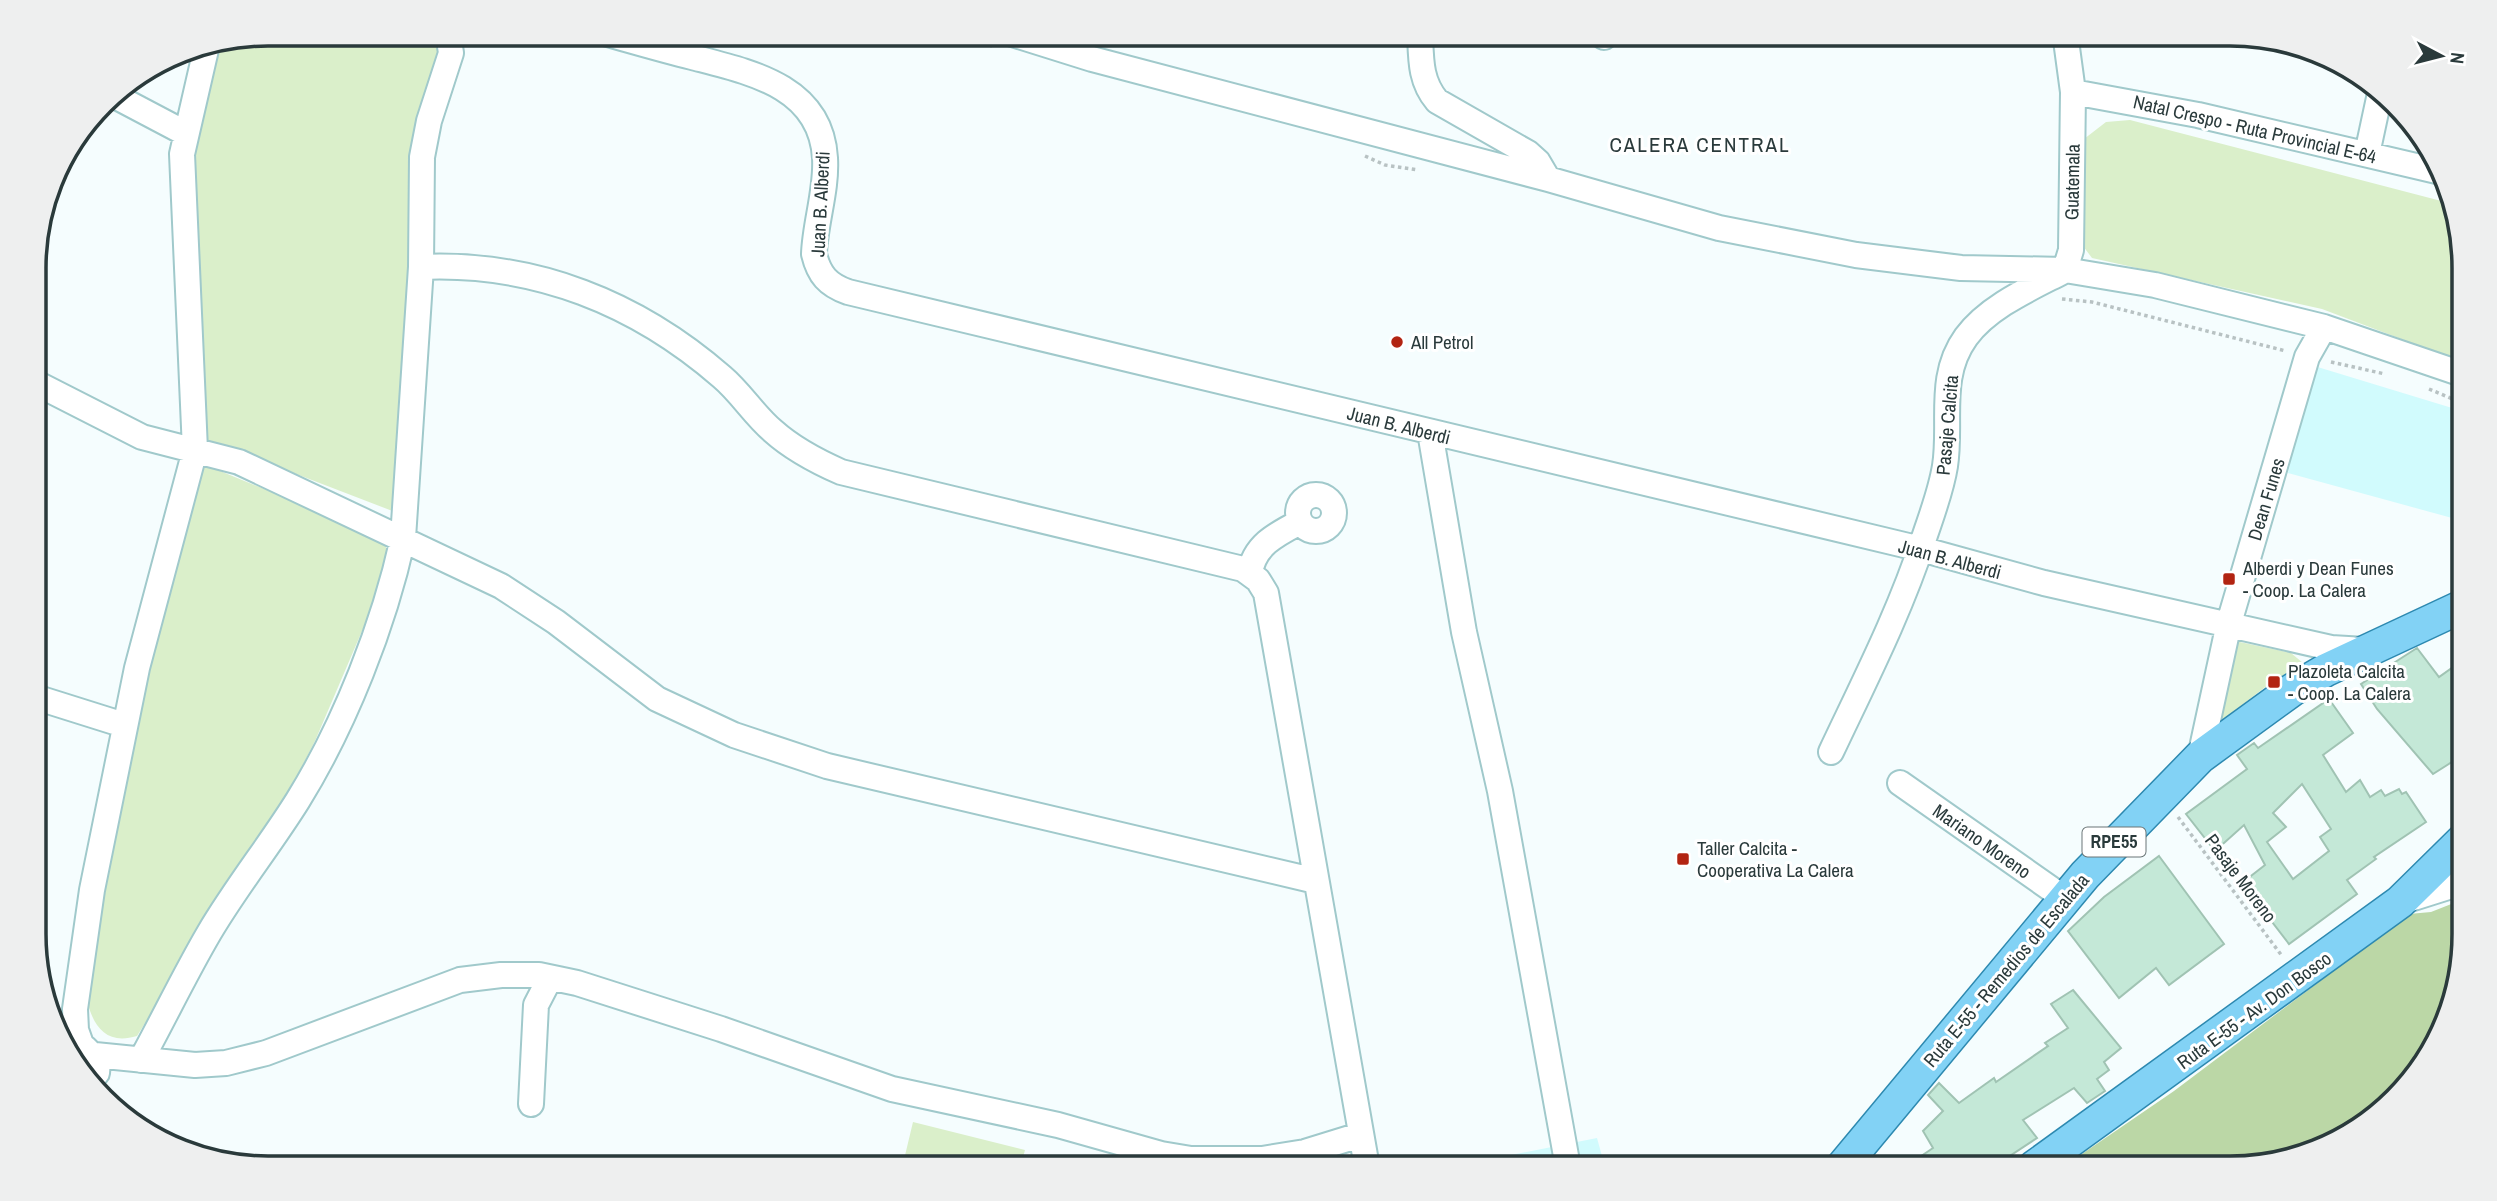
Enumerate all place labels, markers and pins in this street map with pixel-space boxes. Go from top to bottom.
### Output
place label: All Petrol [1410,329,1473,355]
marker: All Petrol [1389,334,1405,350]
place label: Alberdi y Dean Funes - Coop. La Calera [2242,555,2394,603]
marker: Alberdi y Dean Funes - Coop. La Calera [2221,571,2237,587]
place label: Plazoleta Calcita - Coop. La Calera [2288,658,2411,706]
marker: Plazoleta Calcita - Coop. La Calera [2266,674,2282,690]
place label: Taller Calcita - Cooperativa La Calera [1697,835,1854,883]
marker: Taller Calcita - Cooperativa La Calera [1675,851,1691,867]

